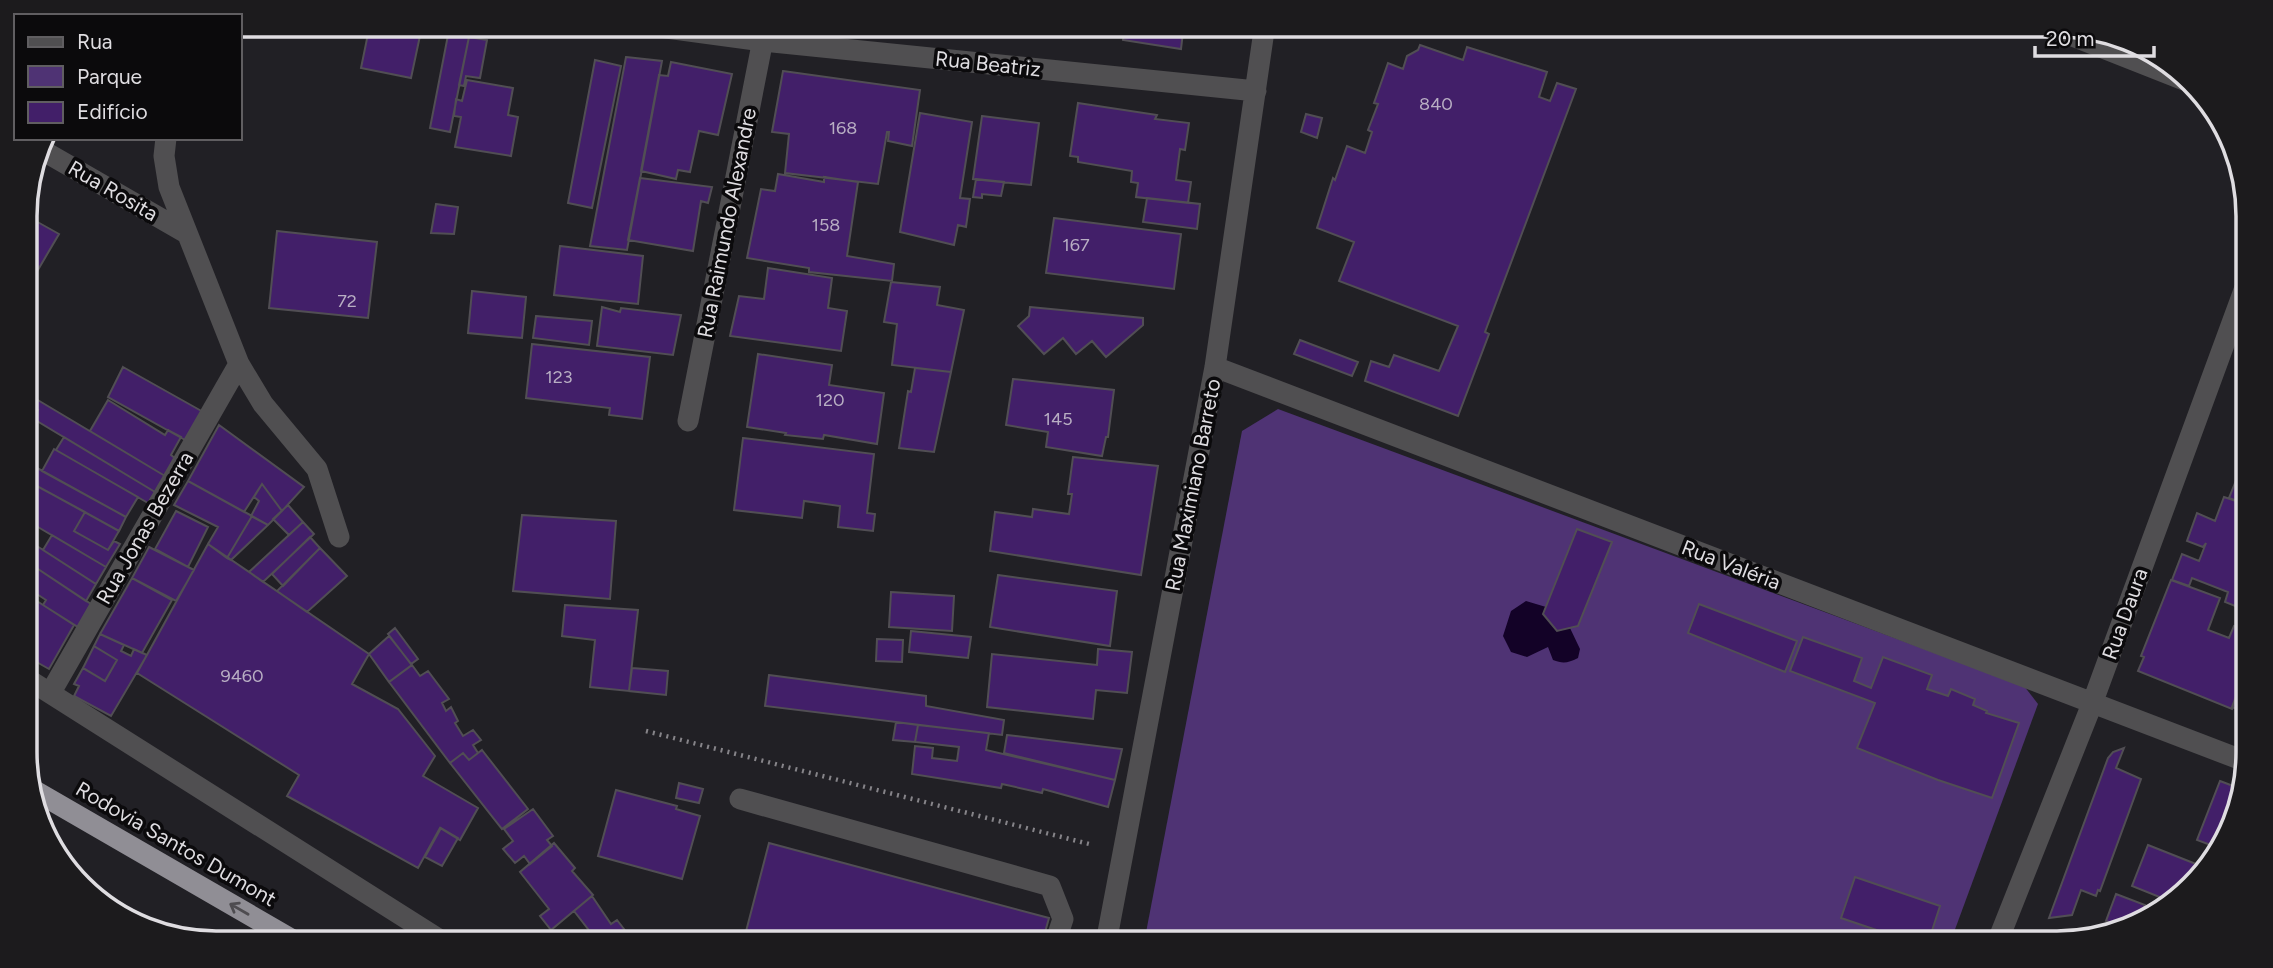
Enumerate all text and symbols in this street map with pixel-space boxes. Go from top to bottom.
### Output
legend [14,14,242,140]
scale bar [2035,14,2154,58]
text: 20 m [2046,26,2094,51]
text: Rua [77,29,113,54]
street label: Rua Beatriz [934,46,1042,81]
text: Parque [77,64,142,89]
house number: 840 [1419,93,1453,115]
text: Edifício [77,99,148,124]
street label: Rua Raimundo Alexandre [692,106,761,340]
house number: 168 [829,117,857,139]
street label: Rua Rosita [64,155,163,226]
house number: 158 [812,214,840,236]
house number: 167 [1062,234,1090,256]
house number: 72 [337,290,357,312]
house number: 123 [545,366,573,388]
street label: Rua Maximiano Barreto [1160,377,1225,593]
house number: 120 [815,389,845,411]
house number: 145 [1044,408,1072,430]
street label: Rua Jonas Bezerra [91,447,198,609]
street label: Rua Valéria [1678,534,1784,595]
street label: Rua Daura [2096,565,2153,663]
house number: 9460 [220,665,264,687]
street label: Rodovia Santos Dumont [72,776,281,911]
one-way arrow [229,902,249,916]

